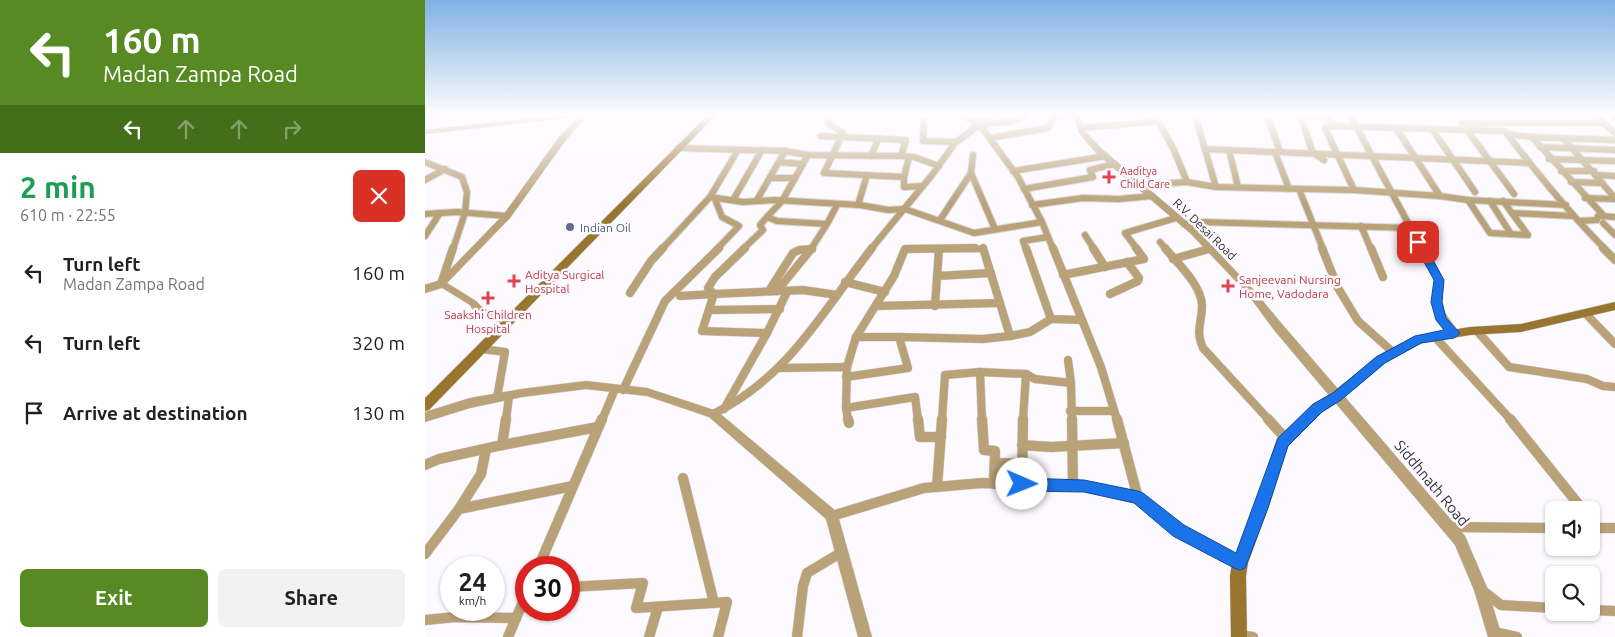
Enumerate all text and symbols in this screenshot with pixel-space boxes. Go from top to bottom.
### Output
icon: left [20,20,85,85]
text: 160 m [103,20,201,60]
text: Madan Zampa Road [103,61,298,86]
icon: left [119,115,147,143]
icon: ahead [172,115,200,143]
icon: ahead [225,115,253,143]
icon: right [278,115,306,143]
place label: Aaditya Child Care [1120,165,1170,190]
text: 2 min [20,170,96,204]
button: close [353,170,405,222]
marker: Aaditya Child Care [1102,170,1116,184]
street label: R.V. Desai Road [1171,196,1239,262]
text: 610 m · 22:55 [20,206,116,224]
marker: Indian Oil [564,221,576,233]
place label: Indian Oil [580,221,631,234]
pin [1397,221,1439,263]
icon: arrive [1404,228,1432,256]
text: Turn left [63,253,141,275]
icon: left [20,259,48,287]
text: 160 m [352,262,405,284]
place label: Aditya Surgical Hospital [525,268,605,295]
place label: Sanjeevani Nursing Home, Vadodara [1239,273,1341,300]
marker: Aditya Surgical Hospital [507,274,521,288]
text: Madan Zampa Road [63,275,205,293]
marker: Sanjeevani Nursing Home, Vadodara [1221,279,1235,293]
marker: Saakshi Children Hospital [481,291,495,305]
place label: Saakshi Children Hospital [444,308,532,335]
icon: left [20,329,48,357]
text: Turn left [63,332,141,354]
text: 320 m [352,332,405,354]
icon: arrive [20,399,48,427]
text: Arrive at destination [63,402,248,424]
text: 130 m [352,402,405,424]
street label: Siddhnath Road [1391,437,1473,529]
position arrow [995,457,1047,509]
map controls [1545,501,1600,621]
button: sound [1545,501,1600,556]
speed limit sign: 30 [515,556,580,621]
button: search [1545,566,1600,621]
text: 24 [458,568,487,596]
button: Exit [20,569,208,627]
button: Share [218,569,405,627]
text: km/h [459,594,486,607]

